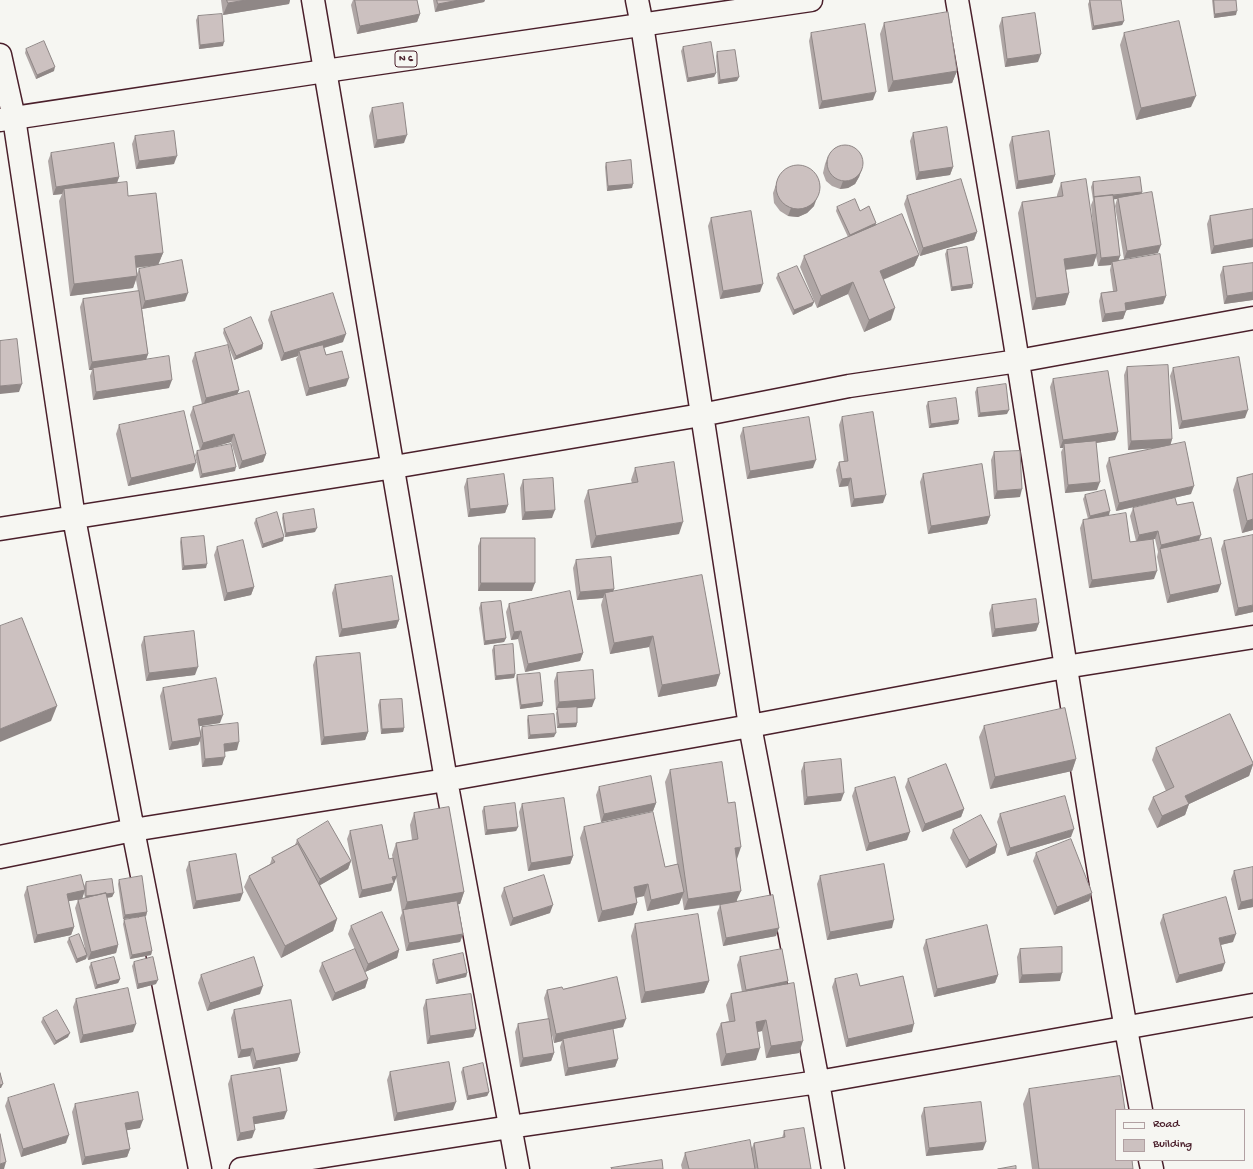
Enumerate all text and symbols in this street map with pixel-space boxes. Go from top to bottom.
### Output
road number: N 6 [395,51,417,67]
legend [1115,1109,1245,1161]
text: Road [1153,1118,1179,1132]
text: Building [1153,1138,1192,1152]

